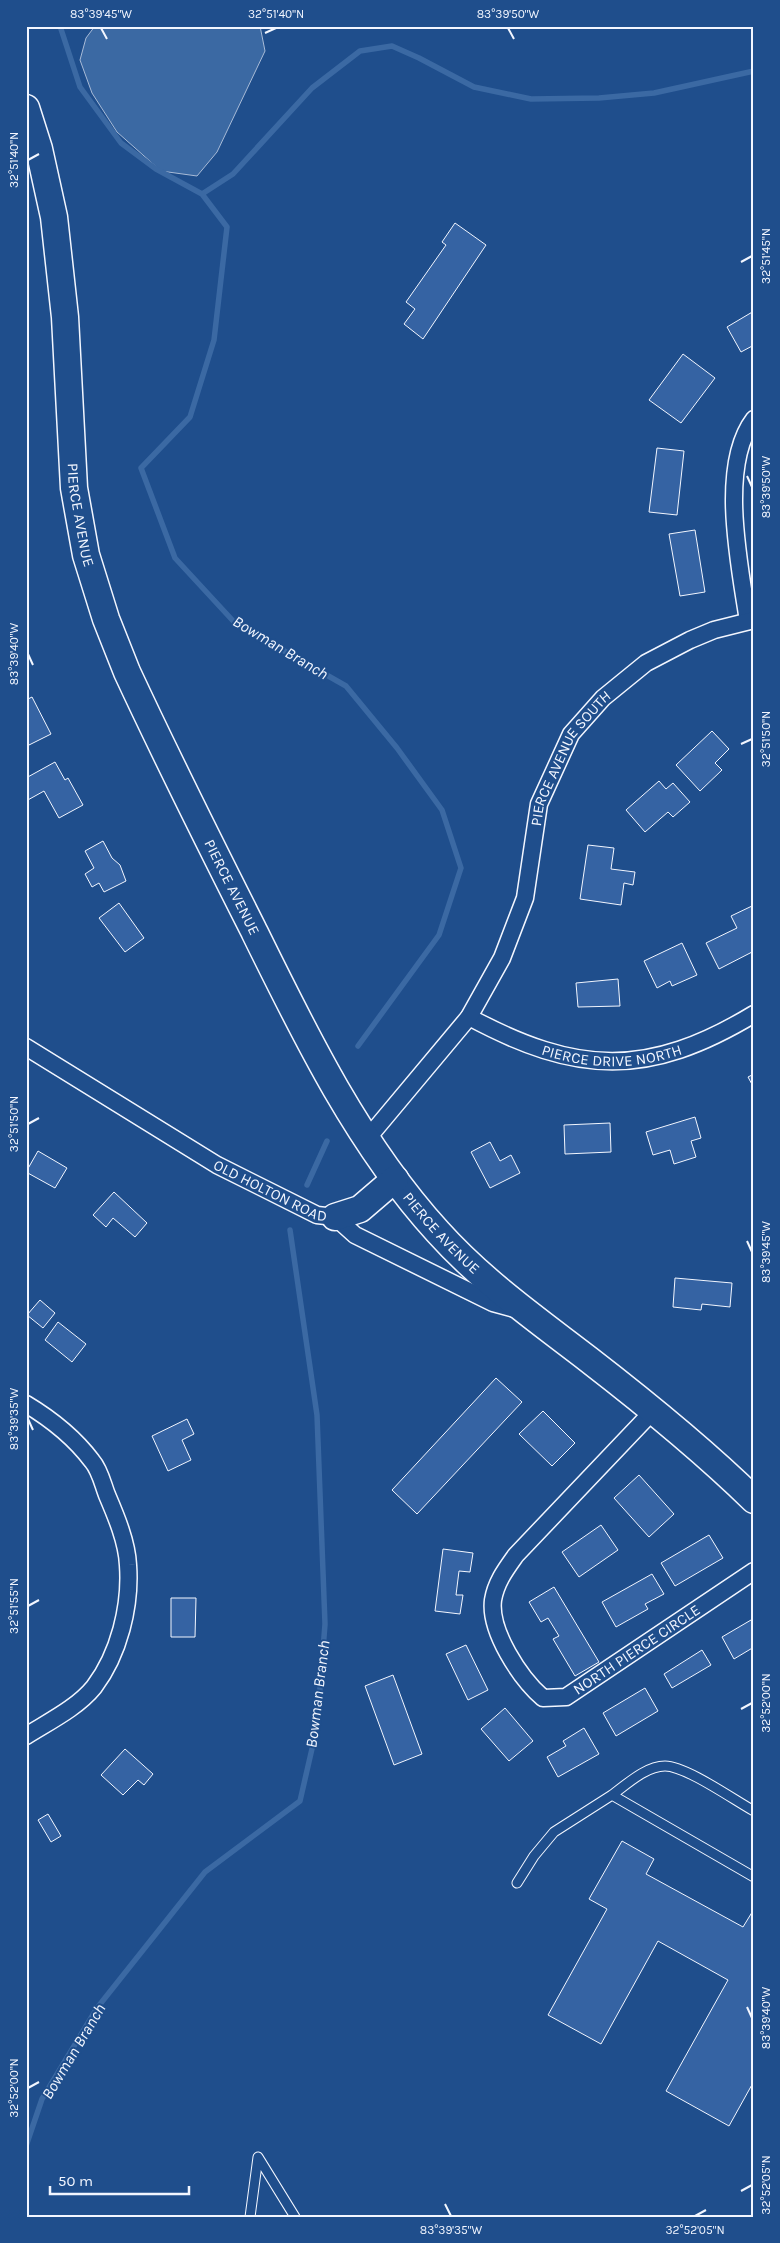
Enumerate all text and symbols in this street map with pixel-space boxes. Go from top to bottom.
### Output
text: 83°39'45"W [70,7,132,21]
text: 32°51'40"N [248,7,304,21]
text: 83°39'50"W [477,7,540,21]
text: 32°51'40"N [7,132,21,188]
text: 32°51'45"N [759,228,773,284]
text: 83°39'50"W [759,455,773,518]
street label: PIERCE AVENUE [64,463,98,569]
water label: Bowman Branch [229,611,332,683]
text: 83°39'40"W [7,623,21,685]
street label: PIERCE AVENUE SOUTH [527,686,614,827]
text: 32°51'50"N [759,711,773,767]
street label: PIERCE AVENUE [200,836,264,938]
street label: PIERCE DRIVE NORTH [540,1041,684,1070]
text: 32°51'50"N [7,1096,21,1152]
street label: OLD HOLTON ROAD [210,1156,328,1225]
street label: PIERCE AVENUE [399,1189,483,1278]
text: 83°39'45"W [759,1221,773,1283]
text: 83°39'35"W [7,1388,21,1450]
text: 32°51'55"N [7,1578,21,1634]
street label: NORTH PIERCE CIRCLE [570,1601,703,1699]
water label: Bowman Branch [301,1639,334,1749]
text: 32°52'00"N [759,1673,773,1733]
text: 83°39'40"W [759,1987,773,2049]
water label: Bowman Branch [37,2000,109,2103]
text: 32°52'00"N [7,2058,21,2118]
text: 32°52'05"N [759,2155,773,2215]
scale bar [50,2163,189,2195]
text: 50 m [58,2172,93,2190]
text: 83°39'35"W [420,2223,482,2237]
text: 32°52'05"N [665,2223,725,2237]

